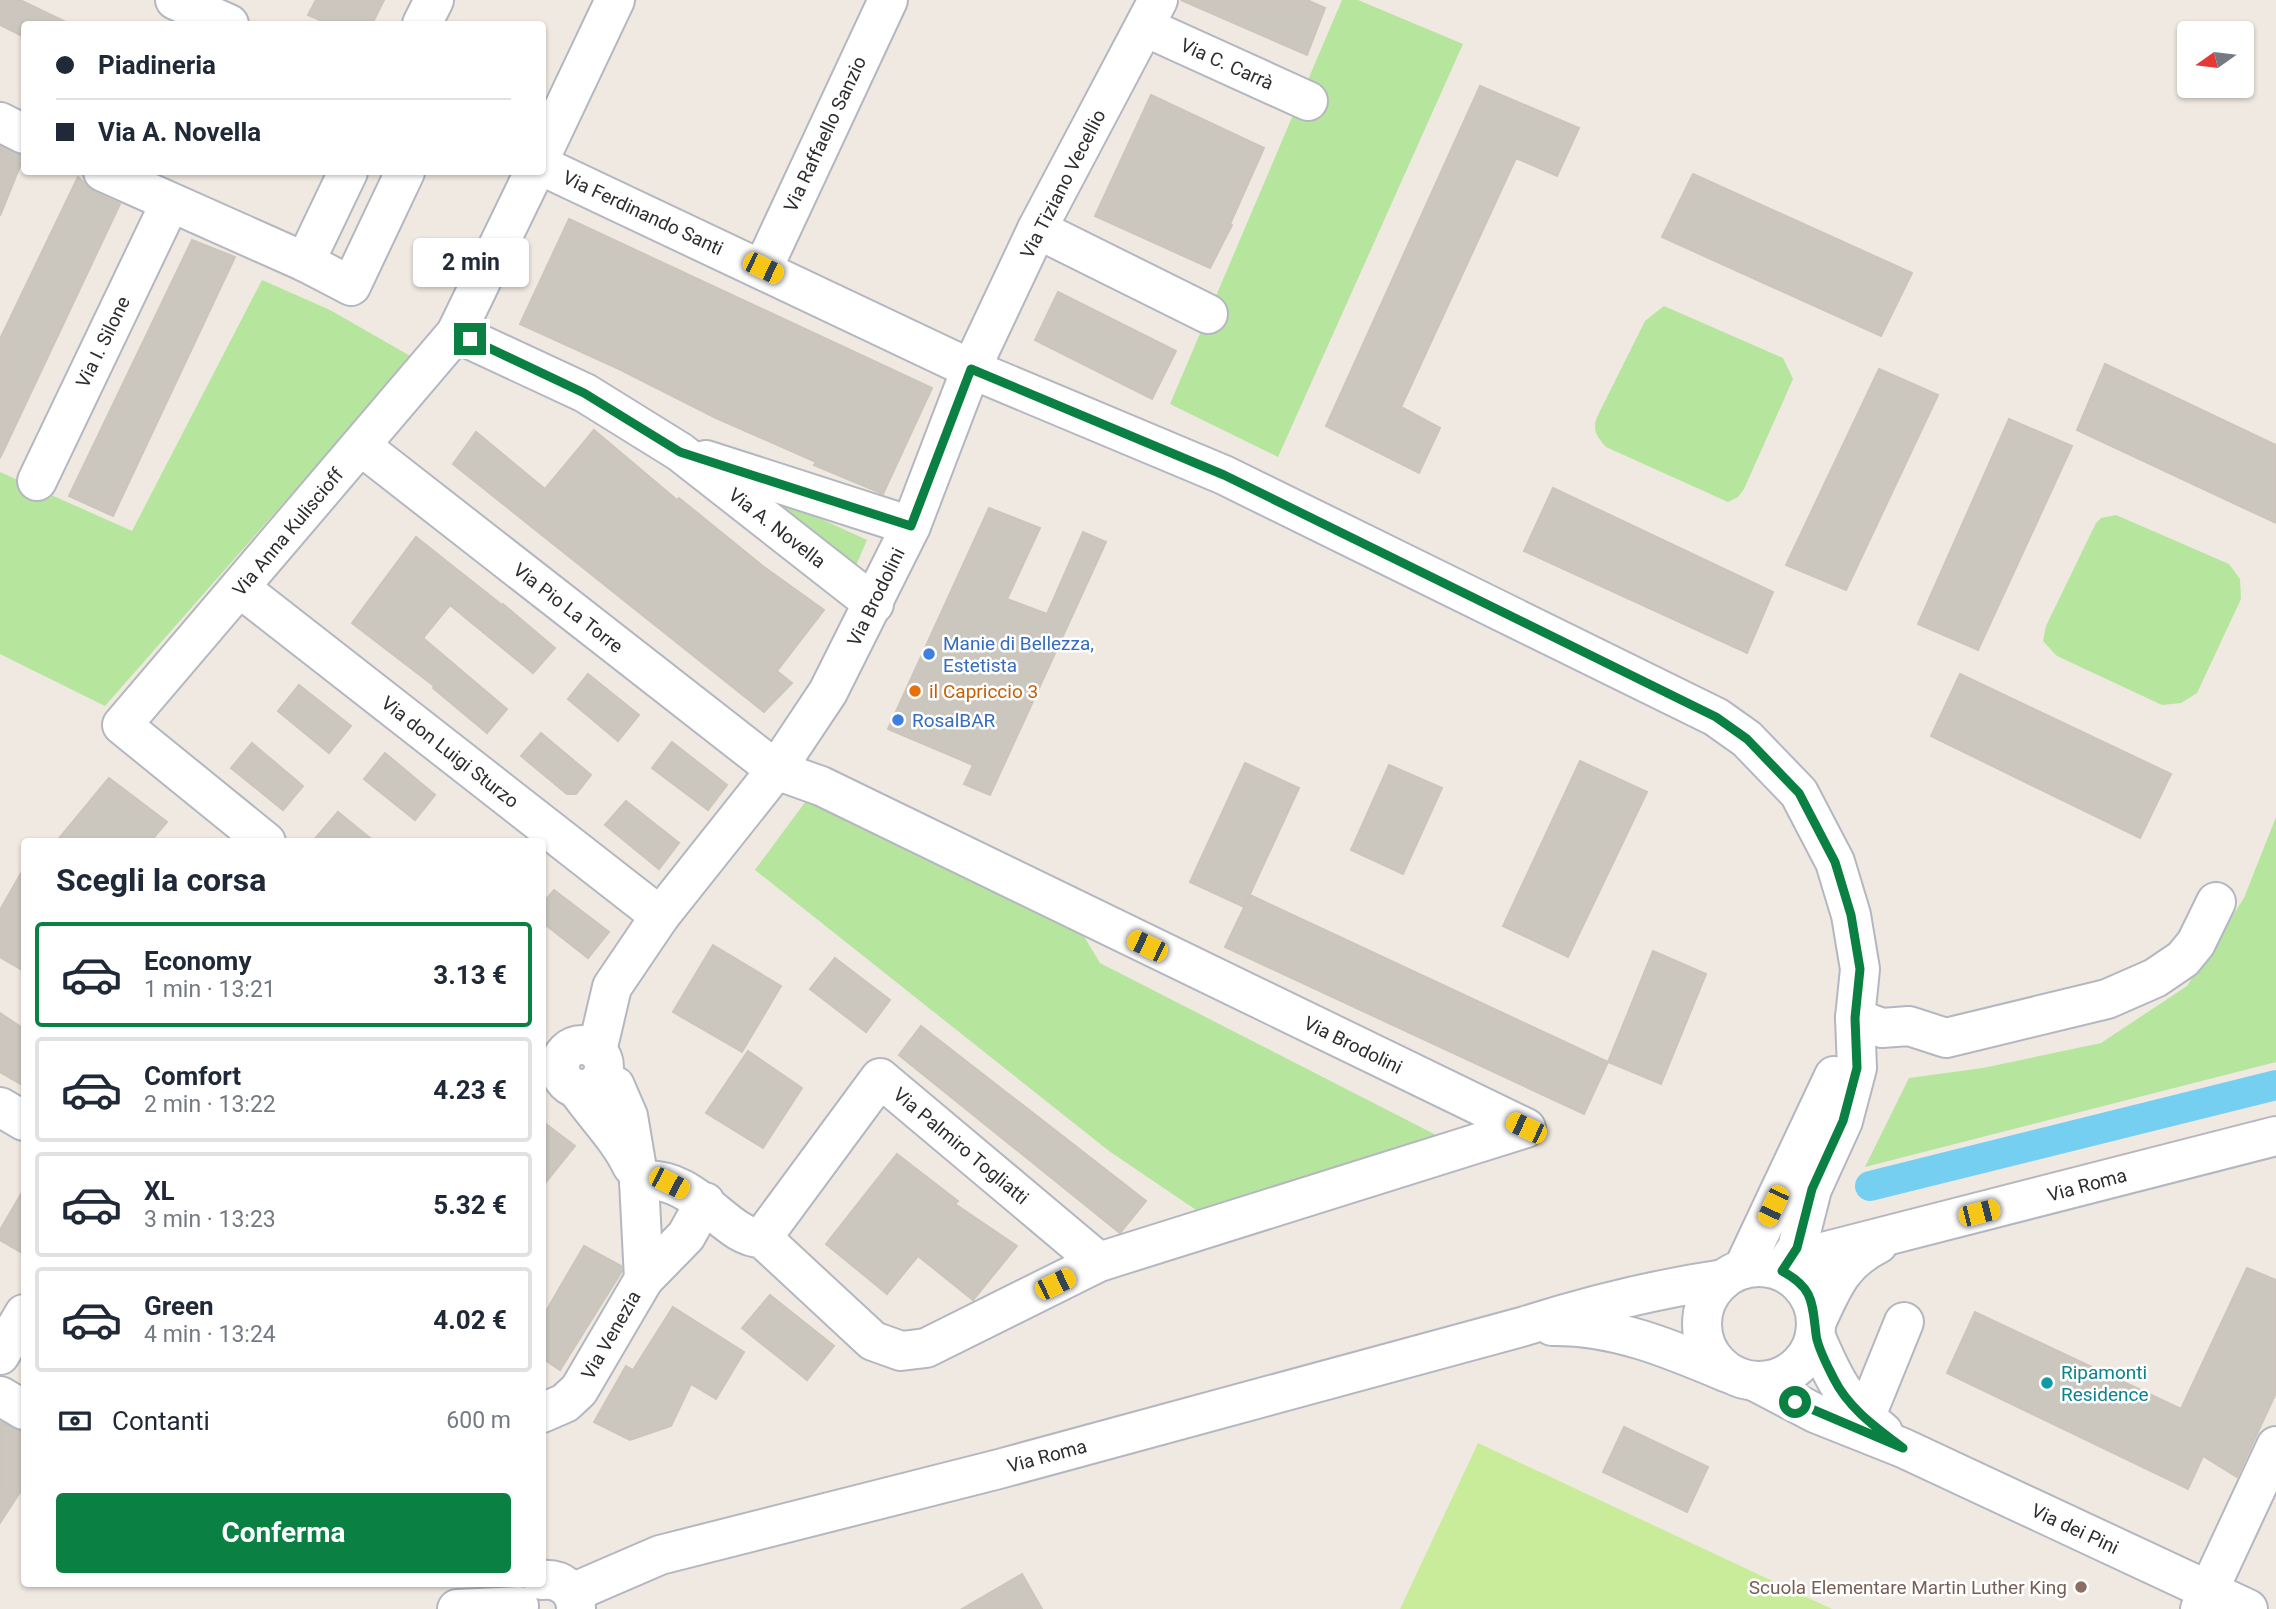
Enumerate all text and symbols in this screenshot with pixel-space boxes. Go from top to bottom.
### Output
north arrow [2177,21,2254,98]
map controls [2177,21,2254,98]
street label: Via C. Carrà [1177,33,1277,95]
text: Piadineria [98,50,216,80]
street label: Via Raffaello Sanzio [779,52,871,216]
street label: Via Tiziano Vecellio [1015,106,1111,262]
text: Via A. Novella [98,117,261,147]
street label: Via Ferdinando Santi [559,166,727,260]
callout: 2 min [412,238,528,286]
text: 2 min [442,249,500,276]
car [740,249,787,287]
street label: Via I. Silone [71,293,135,391]
route end [454,323,486,355]
street label: Via Anna Kuliscioff [228,463,348,601]
street label: Via A. Novella [724,483,830,573]
street label: Via Brodolini [842,544,910,650]
street label: Via Pio La Torre [509,558,627,658]
place label: Manie di Bellezza, Estetista [943,632,1094,677]
marker: Manie di Bellezza, Estetista [921,646,937,662]
place label: il Capriccio 3 [929,680,1038,703]
marker: il Capriccio 3 [907,683,923,699]
street label: Via don Luigi Sturzo [377,691,523,813]
place label: RosalBAR [912,709,996,732]
marker: RosalBAR [890,712,906,728]
text: Scegli la corsa [56,861,266,899]
car [1124,927,1171,965]
icon: car [60,943,123,1006]
text: Economy [144,946,251,976]
text: 3.13 € [433,960,507,990]
text: 1 min · 13:21 [144,976,276,1003]
street label: Via Brodolini [1300,1011,1406,1079]
icon: car [60,1058,123,1121]
text: Comfort [144,1061,241,1091]
text: 4.23 € [433,1075,507,1105]
street label: Via Palmiro Togliatti [889,1083,1033,1209]
text: 2 min · 13:22 [144,1091,276,1118]
car [1503,1110,1550,1146]
street label: Via Roma [2045,1163,2129,1207]
car [646,1164,693,1202]
icon: car [60,1173,123,1236]
text: XL [144,1176,175,1206]
car [1755,1183,1792,1229]
text: 5.32 € [433,1190,507,1220]
car [1957,1198,2002,1228]
text: 3 min · 13:23 [144,1206,276,1233]
car [1032,1265,1079,1303]
street label: Via Venezia [576,1287,646,1383]
icon: car [60,1288,123,1351]
text: Green [144,1291,214,1321]
text: 4.02 € [433,1305,507,1335]
text: 4 min · 13:24 [144,1321,276,1348]
place label: Ripamonti Residence [2061,1361,2149,1406]
marker: Ripamonti Residence [2039,1375,2055,1391]
route start [1779,1386,1811,1418]
icon: cash [56,1402,94,1440]
text: Contanti [112,1406,210,1436]
text: 600 m [446,1407,511,1434]
street label: Via Roma [1005,1434,1089,1478]
button: Conferma [56,1493,511,1573]
street label: Via dei Pini [2028,1499,2122,1559]
place label: Scuola Elementare Martin Luther King [1749,1576,2067,1599]
marker: Scuola Elementare Martin Luther King [2073,1579,2089,1595]

